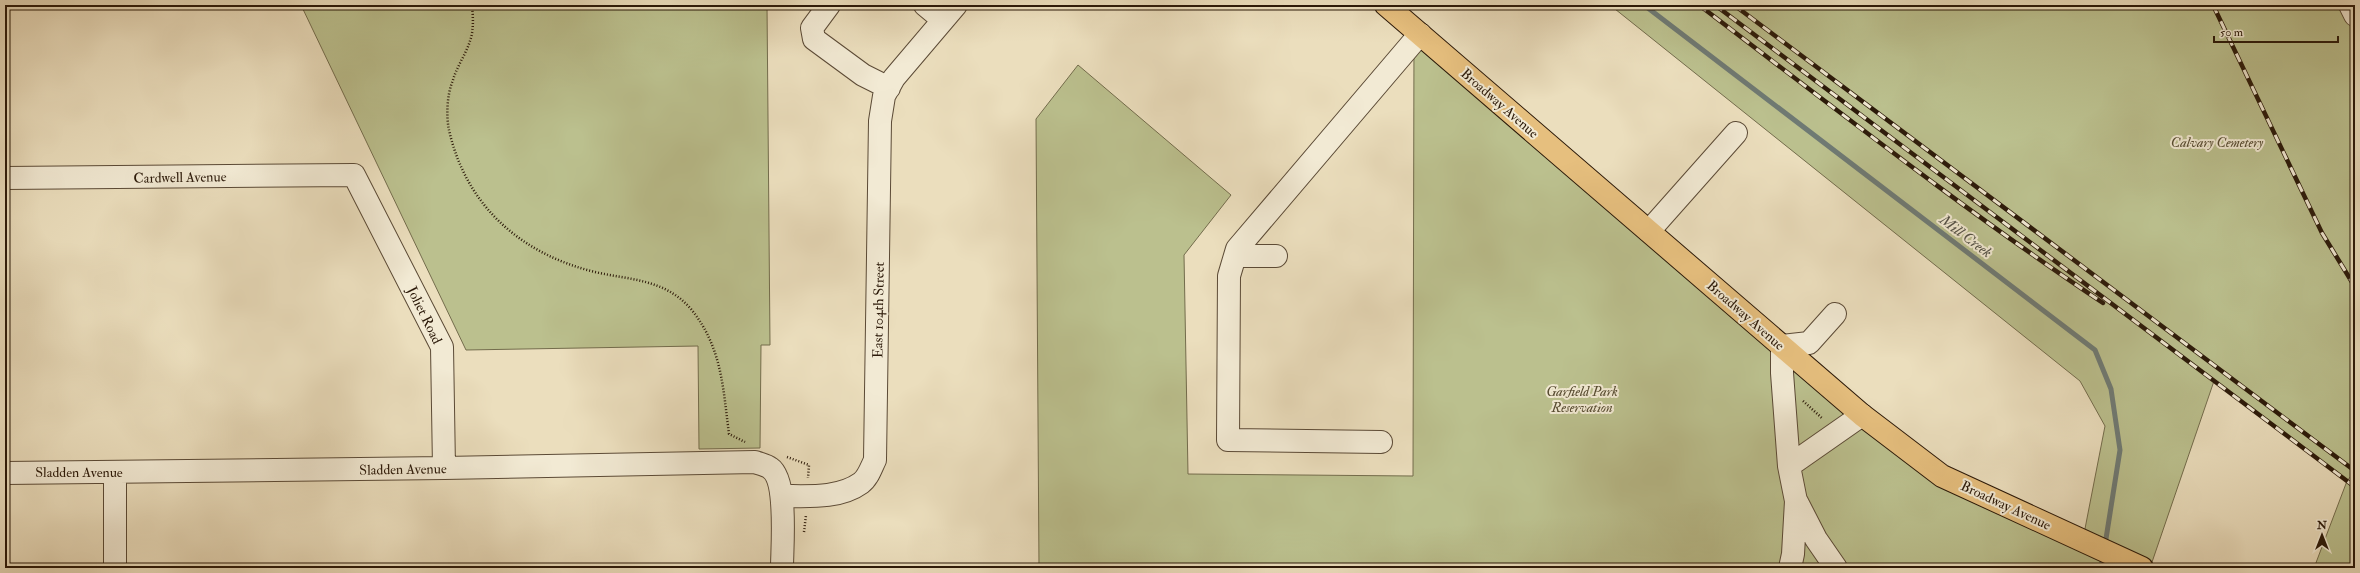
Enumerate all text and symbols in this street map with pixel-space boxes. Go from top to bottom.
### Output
scale bar [2214,18,2338,44]
text: 50 m [2220,25,2244,40]
street label: Broadway Avenue [1457,65,1542,143]
park label: Calvary Cemetery [2171,134,2263,151]
street label: Cardwell Avenue [133,168,227,187]
water label: Mill Creek [1935,210,1996,262]
street label: East 104th Street [869,261,888,358]
street label: Broadway Avenue [1703,277,1788,355]
street label: Joliet Road [403,283,446,347]
park label: Garfield Park Reservation [1546,383,1618,416]
street label: Sladden Avenue [359,460,447,479]
street label: Sladden Avenue [35,464,123,481]
street label: Broadway Avenue [1958,477,2054,535]
north arrow [2302,515,2342,555]
text: N [2316,519,2328,532]

